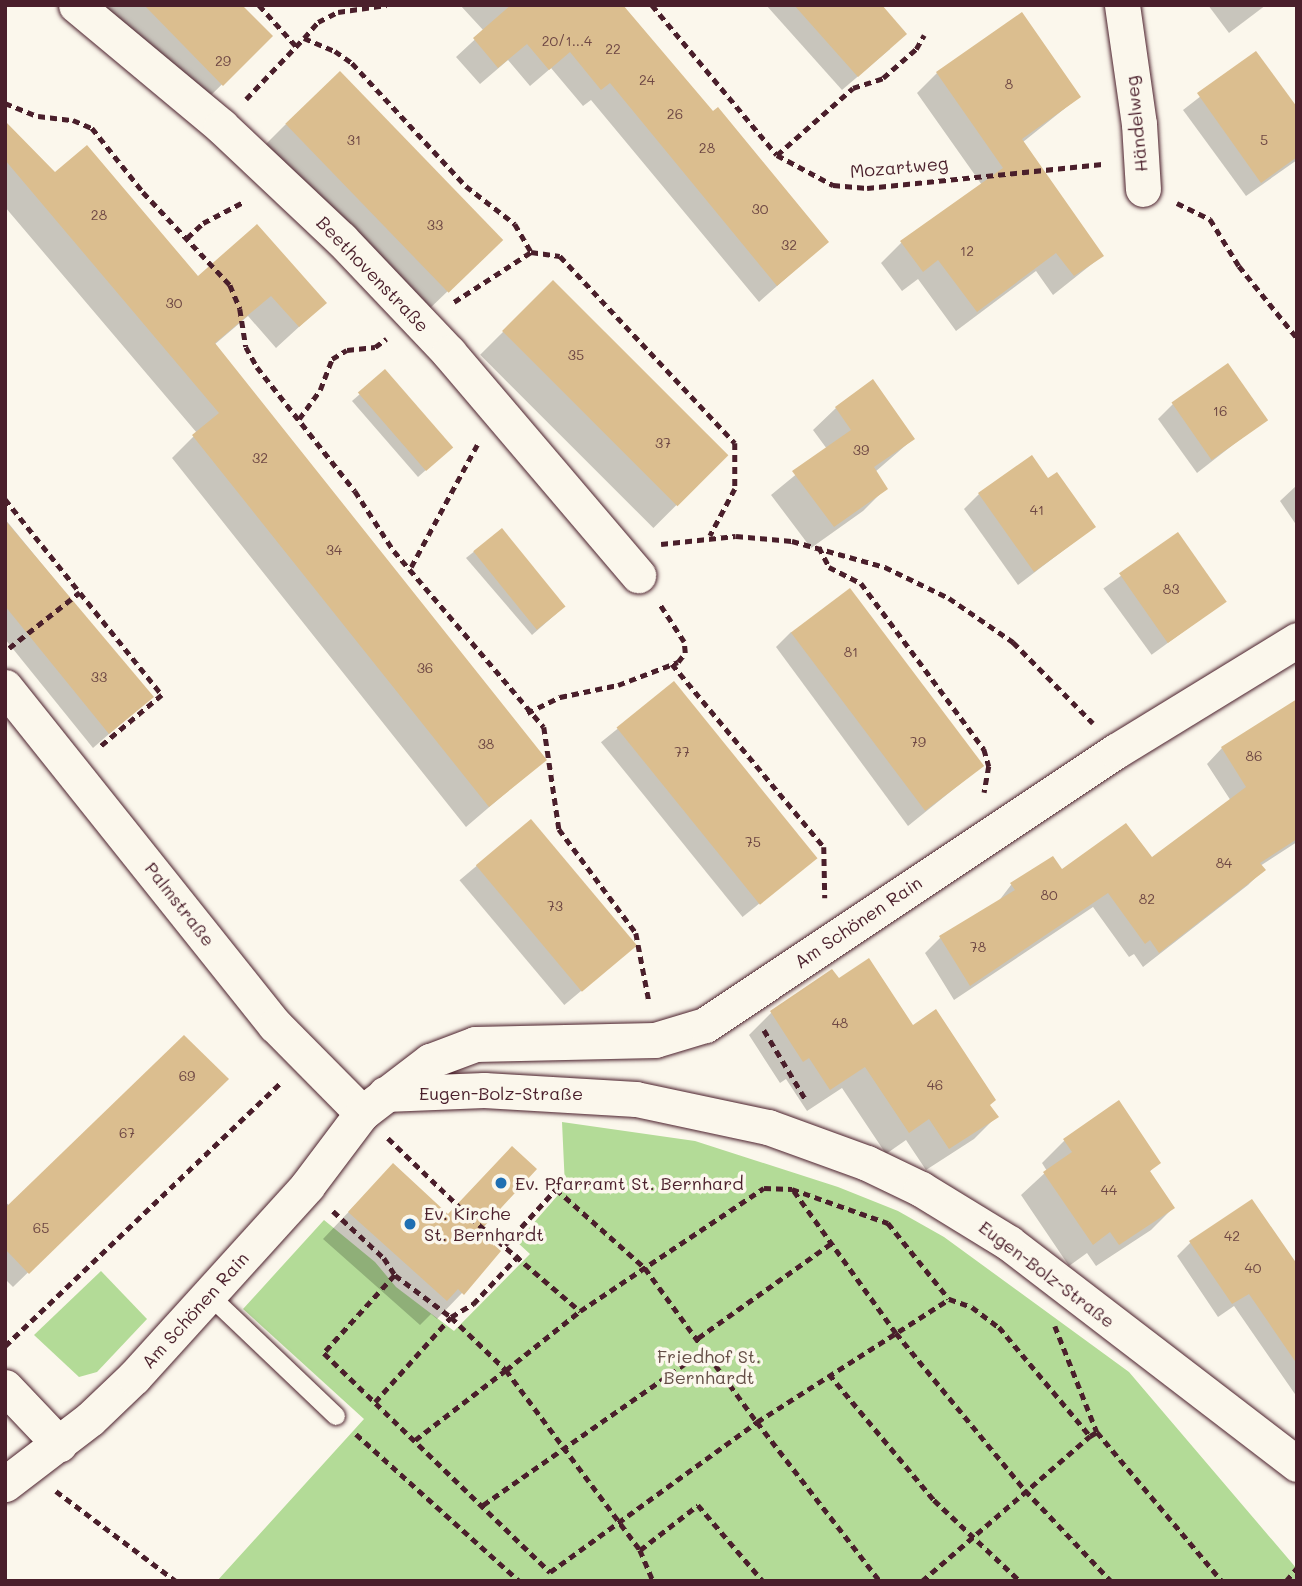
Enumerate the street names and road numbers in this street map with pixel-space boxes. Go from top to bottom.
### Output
street label: Händelweg [1120,75,1152,173]
street label: Mozartweg [849,152,949,182]
street label: Beethovenstraße [312,212,434,336]
street label: Palmstraße [141,858,219,950]
street label: Am Schönen Rain [790,871,926,973]
street label: Eugen-Bolz-Straße [419,1082,583,1104]
street label: Eugen-Bolz-Straße [975,1216,1119,1332]
street label: Am Schönen Rain [137,1247,253,1373]

